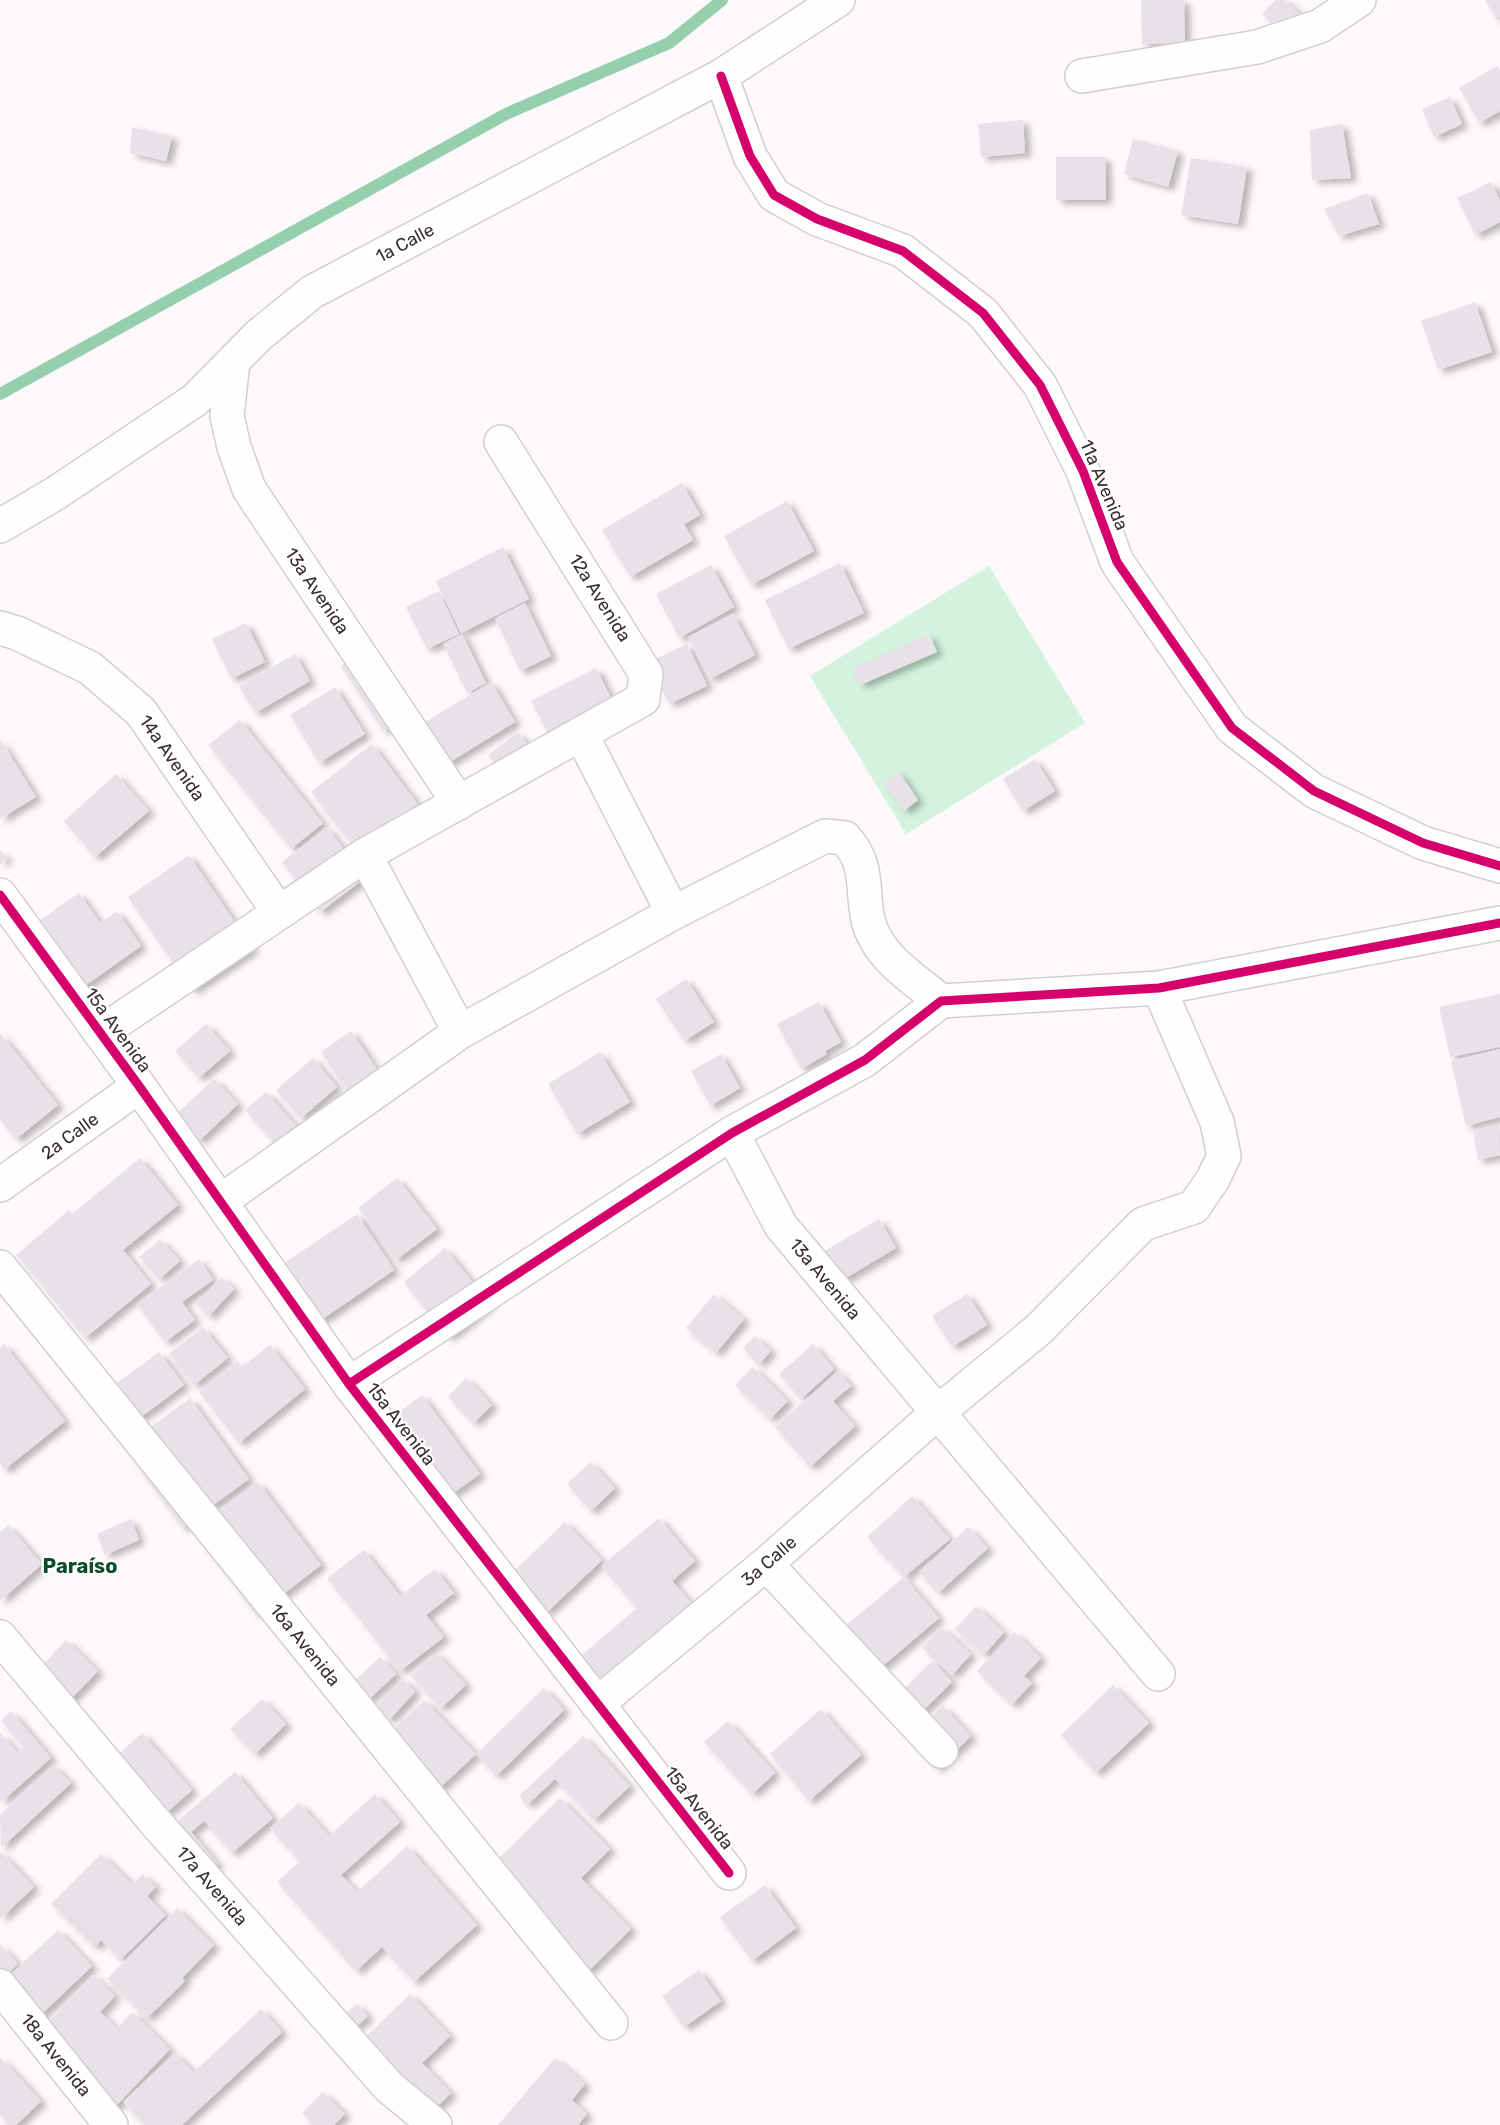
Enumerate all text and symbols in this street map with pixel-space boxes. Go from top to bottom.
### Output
street label: 1a Calle [372,219,438,267]
street label: 11a Avenida [1075,436,1133,534]
street label: 13a Avenida [280,544,354,638]
street label: 12a Avenida [564,550,636,646]
street label: 14a Avenida [134,711,210,805]
street label: 15a Avenida [80,983,156,1077]
street label: 2a Calle [37,1108,103,1164]
street label: 13a Avenida [785,1234,865,1324]
street label: 15a Avenida [362,1378,440,1470]
street label: 3a Calle [737,1531,801,1591]
district label: Paraíso [43,1554,117,1578]
street label: 16a Avenida [265,1599,345,1691]
street label: 15a Avenida [660,1762,738,1854]
street label: 17a Avenida [172,1842,252,1930]
street label: 18a Avenida [16,2009,96,2101]

